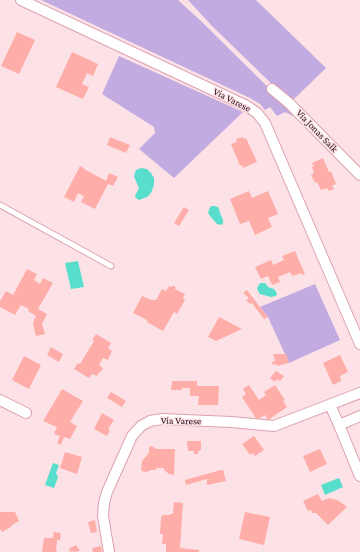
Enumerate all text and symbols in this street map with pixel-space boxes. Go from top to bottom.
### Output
street label: Via Varese [211,85,253,115]
street label: Via Jonas Salk [294,107,340,155]
street label: Via Varese [161,415,201,427]

